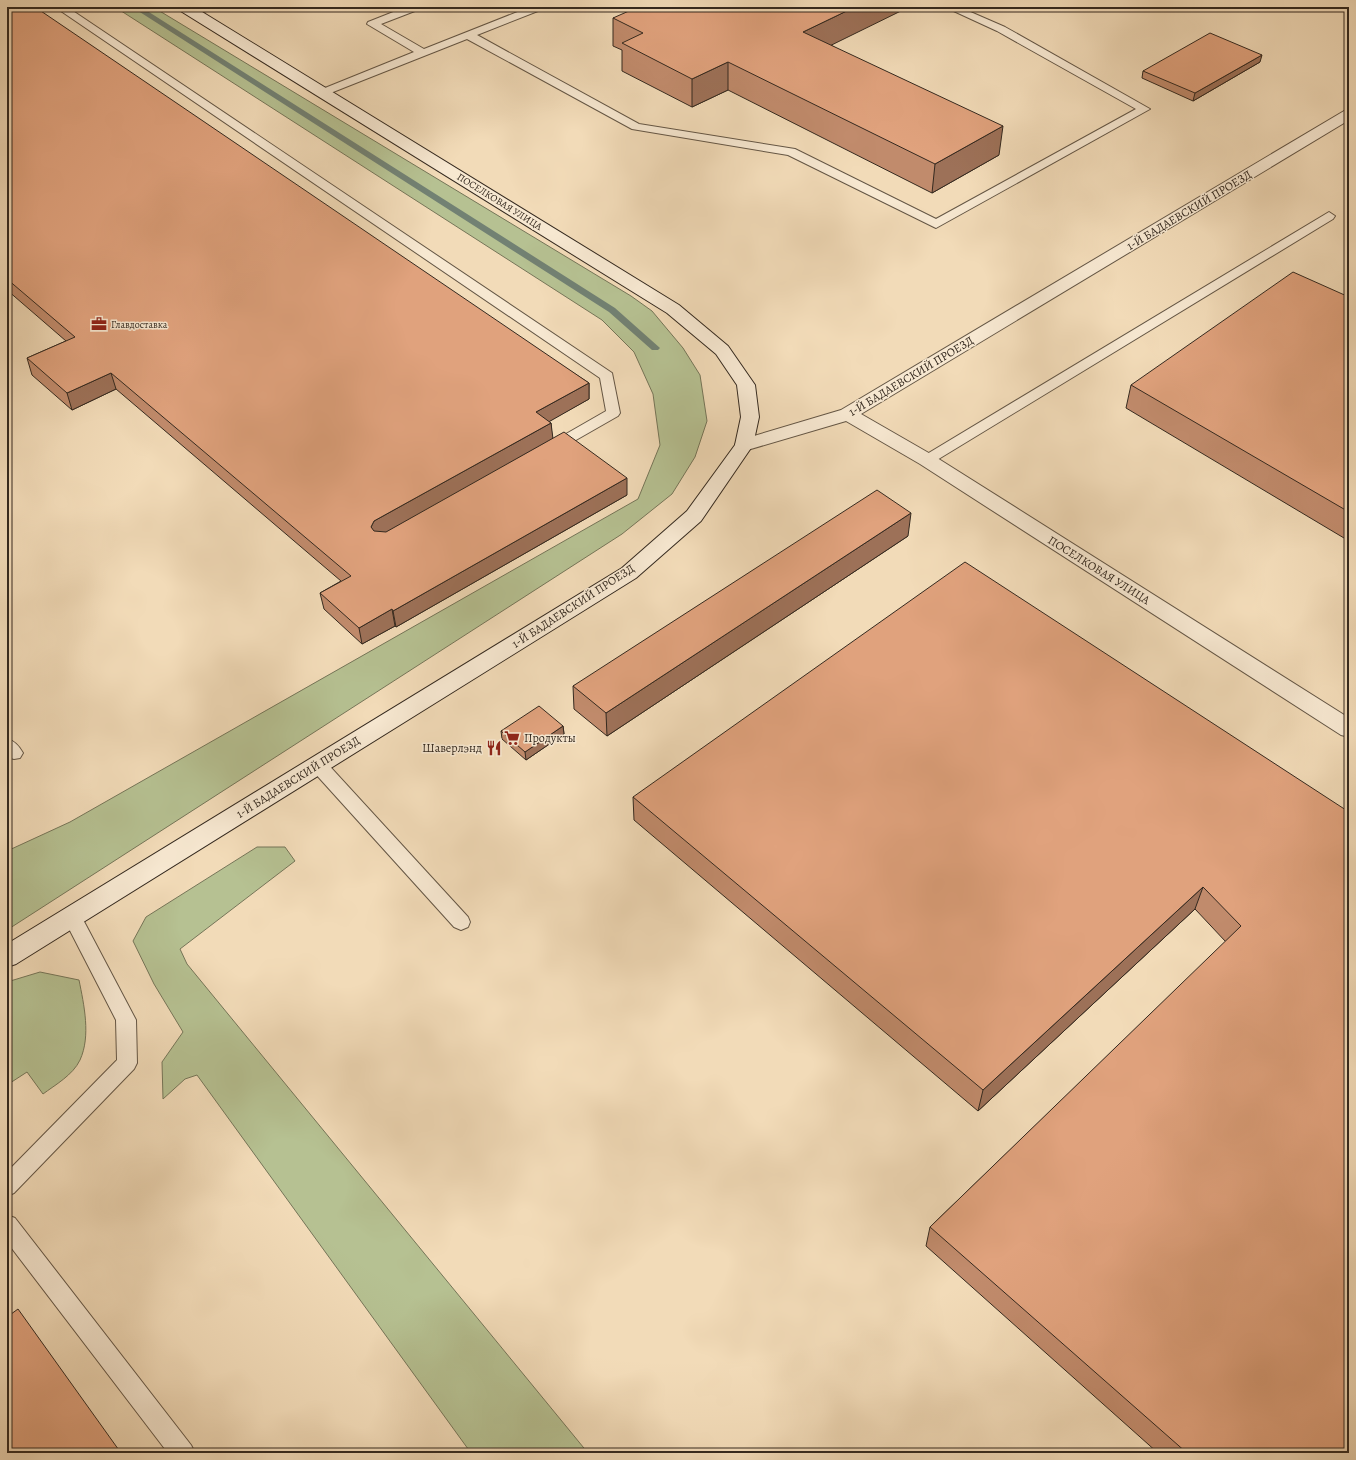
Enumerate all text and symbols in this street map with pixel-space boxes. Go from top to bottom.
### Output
street label: 1-Й БАДАЕВСКИЙ ПРОЕЗД [1124,166,1255,254]
street label: ПОСЕЛКОВАЯ УЛИЦА [455,170,545,233]
office icon: Главдоставка [90,315,108,333]
place label: Главдоставка [111,318,168,331]
street label: 1-Й БАДАЕВСКИЙ ПРОЕЗД [846,332,977,420]
street label: ПОСЕЛКОВАЯ УЛИЦА [1045,532,1154,609]
street label: 1-Й БАДАЕВСКИЙ ПРОЕЗД [509,560,638,652]
supermarket icon: Продукты [503,729,521,747]
place label: Продукты [524,730,576,746]
street label: 1-Й БАДАЕВСКИЙ ПРОЕЗД [233,732,363,822]
restaurant icon: Шаверлэнд [485,739,503,757]
place label: Шаверлэнд [422,740,482,756]

